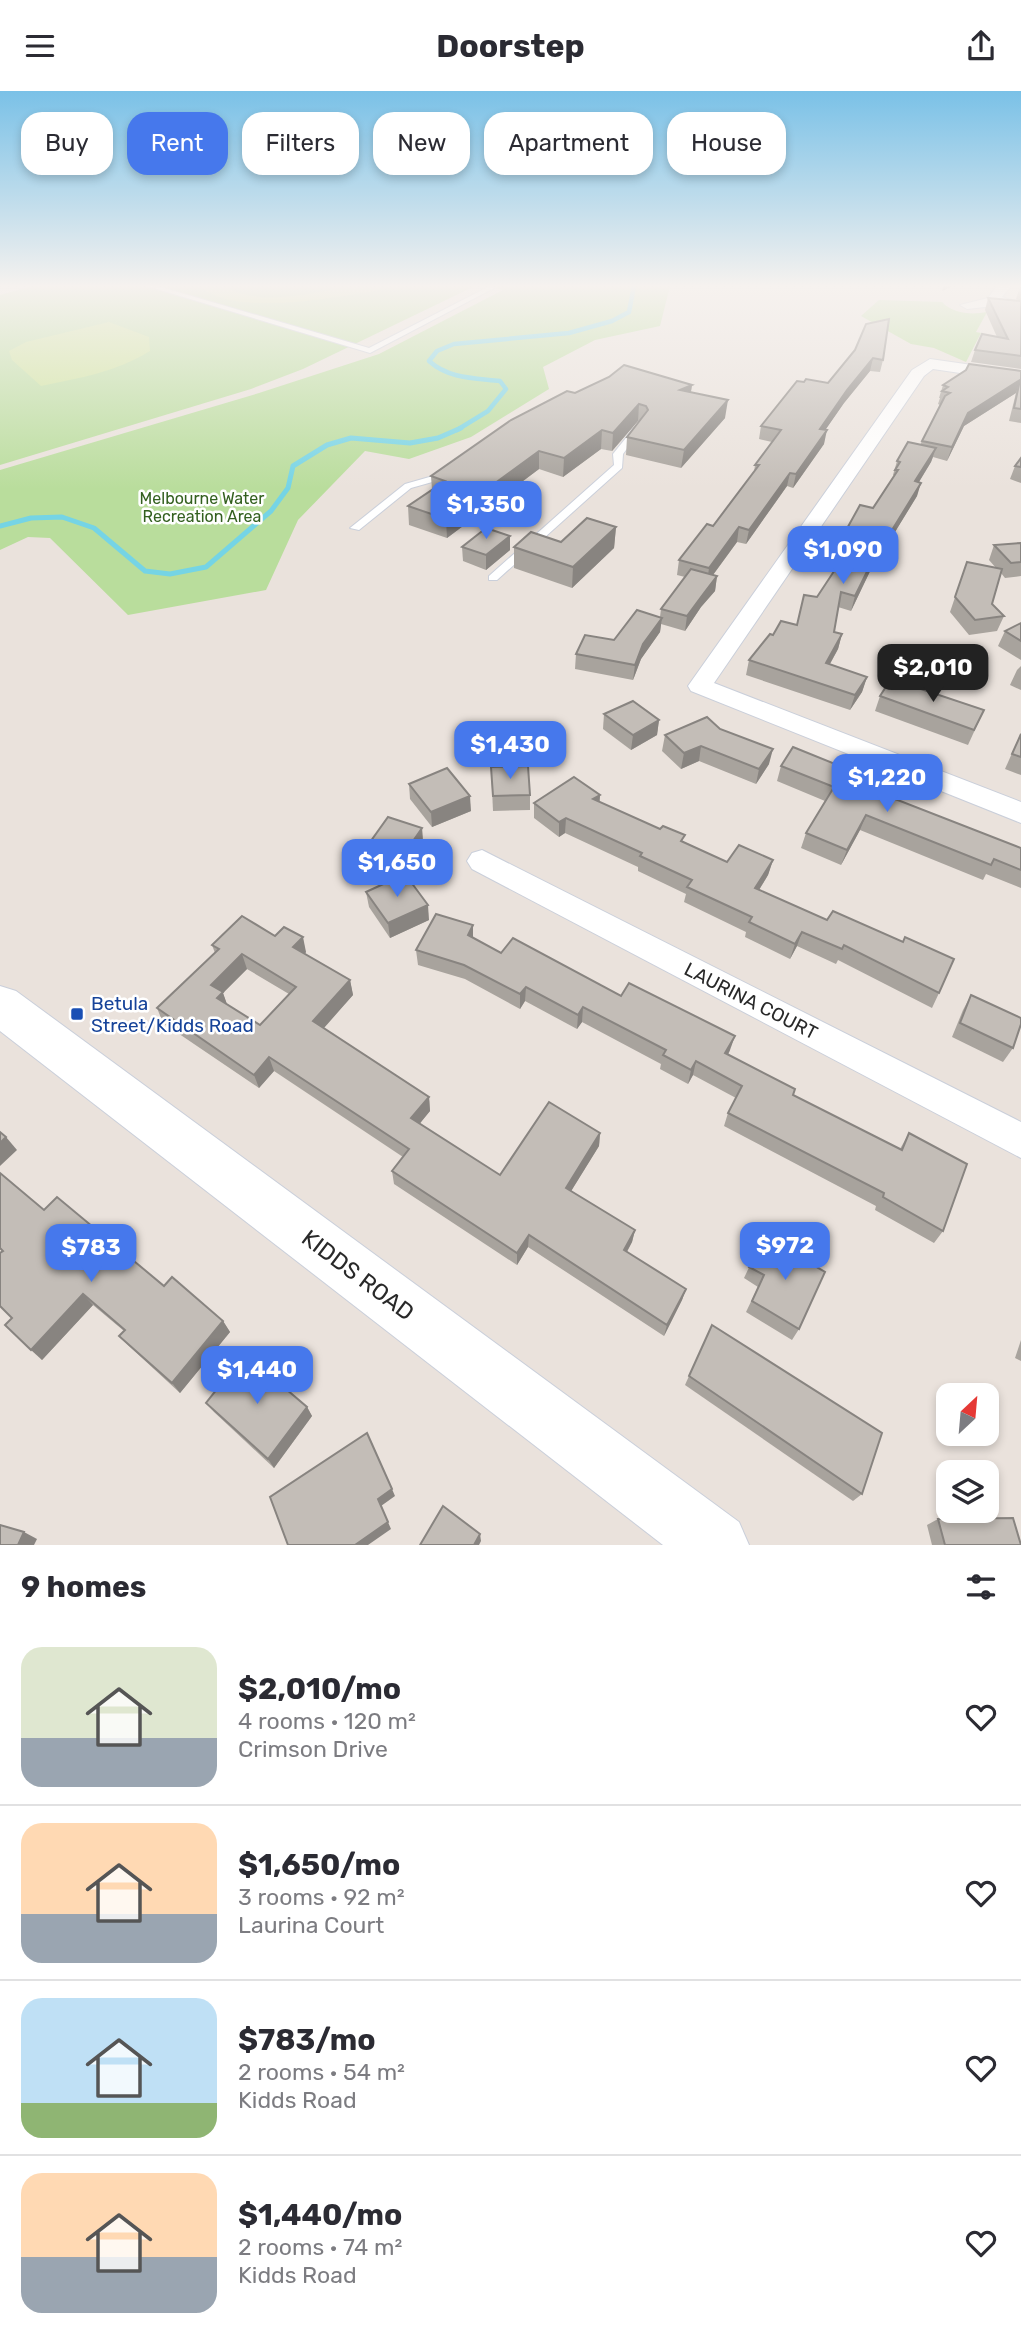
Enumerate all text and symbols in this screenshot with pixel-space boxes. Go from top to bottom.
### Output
icon: menu [21,27,59,65]
text: Doorstep [436,27,585,65]
icon: share [962,27,1000,65]
chip: Buy [21,112,113,175]
chip: Rent [127,112,228,175]
chip: Filters [242,112,359,175]
chip: New [373,112,470,175]
chip: Apartment [484,112,653,175]
chip: House [667,112,786,175]
pin: $1,350 [429,482,543,541]
park label: Melbourne Water Recreation Area [140,489,264,526]
text: $1,350 [447,490,525,518]
pin: $1,090 [786,526,900,586]
text: $1,090 [803,535,883,563]
pin: $2,010 [876,645,990,704]
text: $2,010 [893,653,973,681]
pin: $1,430 [453,721,567,781]
text: $1,430 [470,730,550,758]
pin: $1,220 [830,755,944,814]
text: $1,220 [848,763,926,791]
pin: $1,650 [340,839,454,899]
text: $1,650 [358,848,436,876]
street label: LAURINA COURT [681,958,821,1044]
place label: Betula Street/Kidds Road [91,992,254,1037]
marker: Betula Street/Kidds Road [69,1006,85,1022]
pin: $972 [744,1223,826,1282]
street label: KIDDS ROAD [296,1224,420,1326]
pin: $783 [50,1225,132,1284]
text: $972 [756,1231,814,1259]
text: $783 [61,1233,121,1261]
pin: $1,440 [200,1347,314,1406]
text: $1,440 [217,1355,297,1383]
north arrow [936,1383,999,1445]
map controls [936,1383,999,1523]
button: layers [936,1460,999,1523]
icon: filters [962,1568,1000,1606]
text: 9 homes [21,1569,146,1605]
text: $2,010/mo [238,1671,401,1707]
icon: home [77,1675,161,1759]
icon: heart [962,1698,1000,1736]
text: 4 rooms · 120 m² [238,1707,416,1735]
text: Crimson Drive [238,1735,388,1763]
text: $1,650/mo [238,1847,400,1883]
icon: home [77,1851,161,1935]
icon: heart [962,1874,1000,1912]
text: 3 rooms · 92 m² [238,1883,404,1911]
text: Laurina Court [238,1911,384,1939]
text: $783/mo [238,2022,375,2058]
icon: home [77,2026,161,2110]
icon: heart [962,2049,1000,2087]
text: 2 rooms · 54 m² [238,2058,405,2086]
text: Kidds Road [238,2086,357,2114]
text: $1,440/mo [238,2197,402,2233]
icon: home [77,2201,161,2285]
icon: heart [962,2224,1000,2262]
text: 2 rooms · 74 m² [238,2233,402,2261]
text: Kidds Road [238,2261,357,2289]

